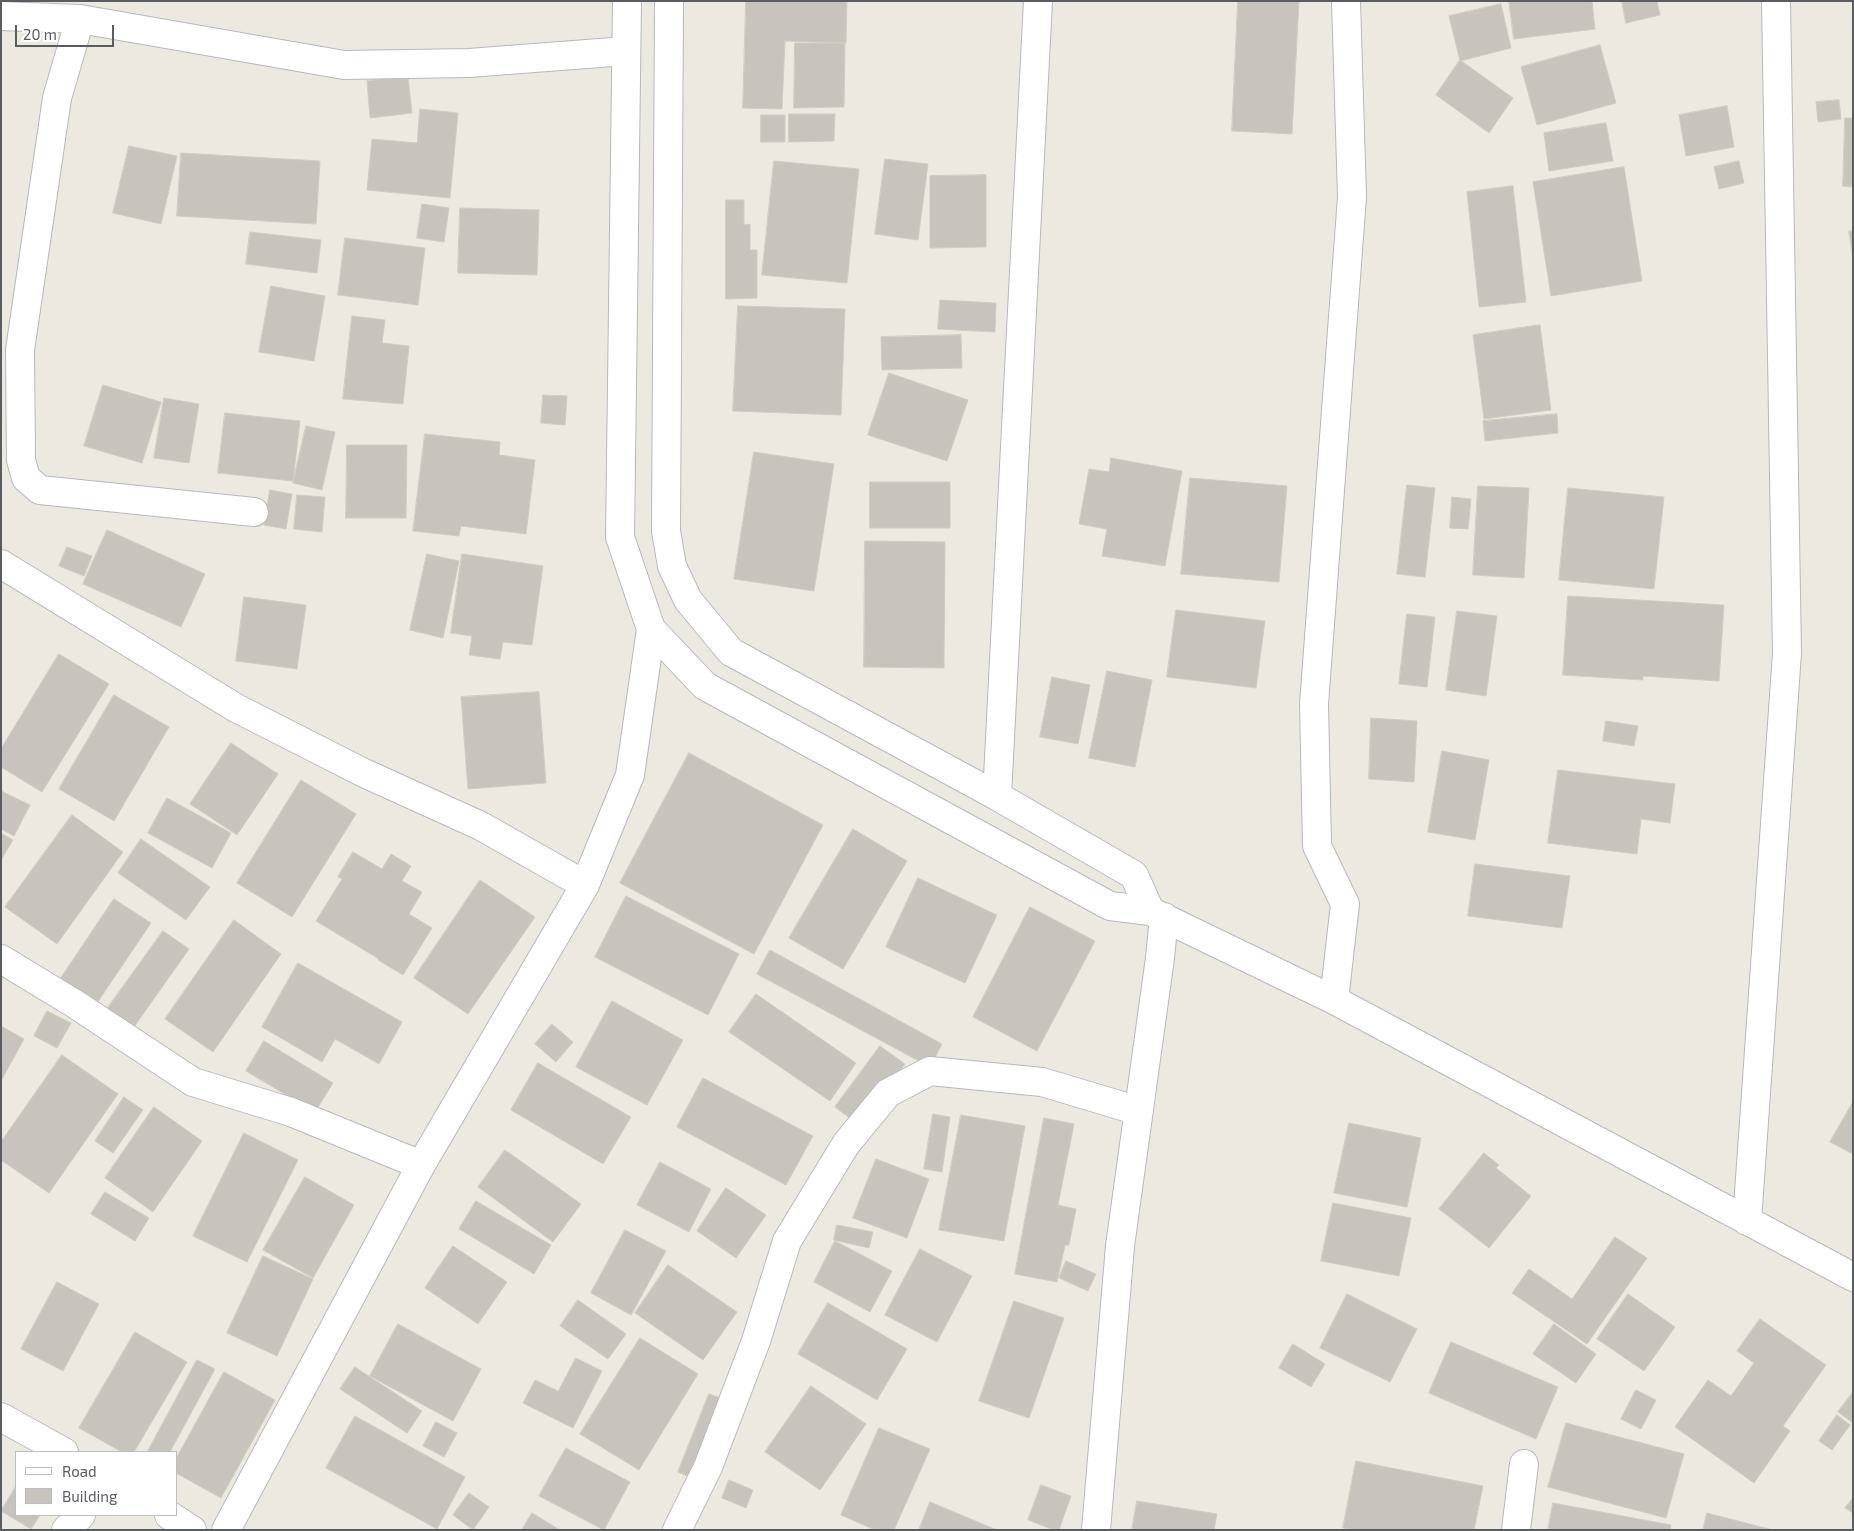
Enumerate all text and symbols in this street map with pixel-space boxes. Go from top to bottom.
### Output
scale bar [18,15,116,47]
text: 20 m [23,25,57,43]
legend [15,1451,178,1516]
text: Road [62,1462,97,1480]
text: Building [62,1487,117,1505]

